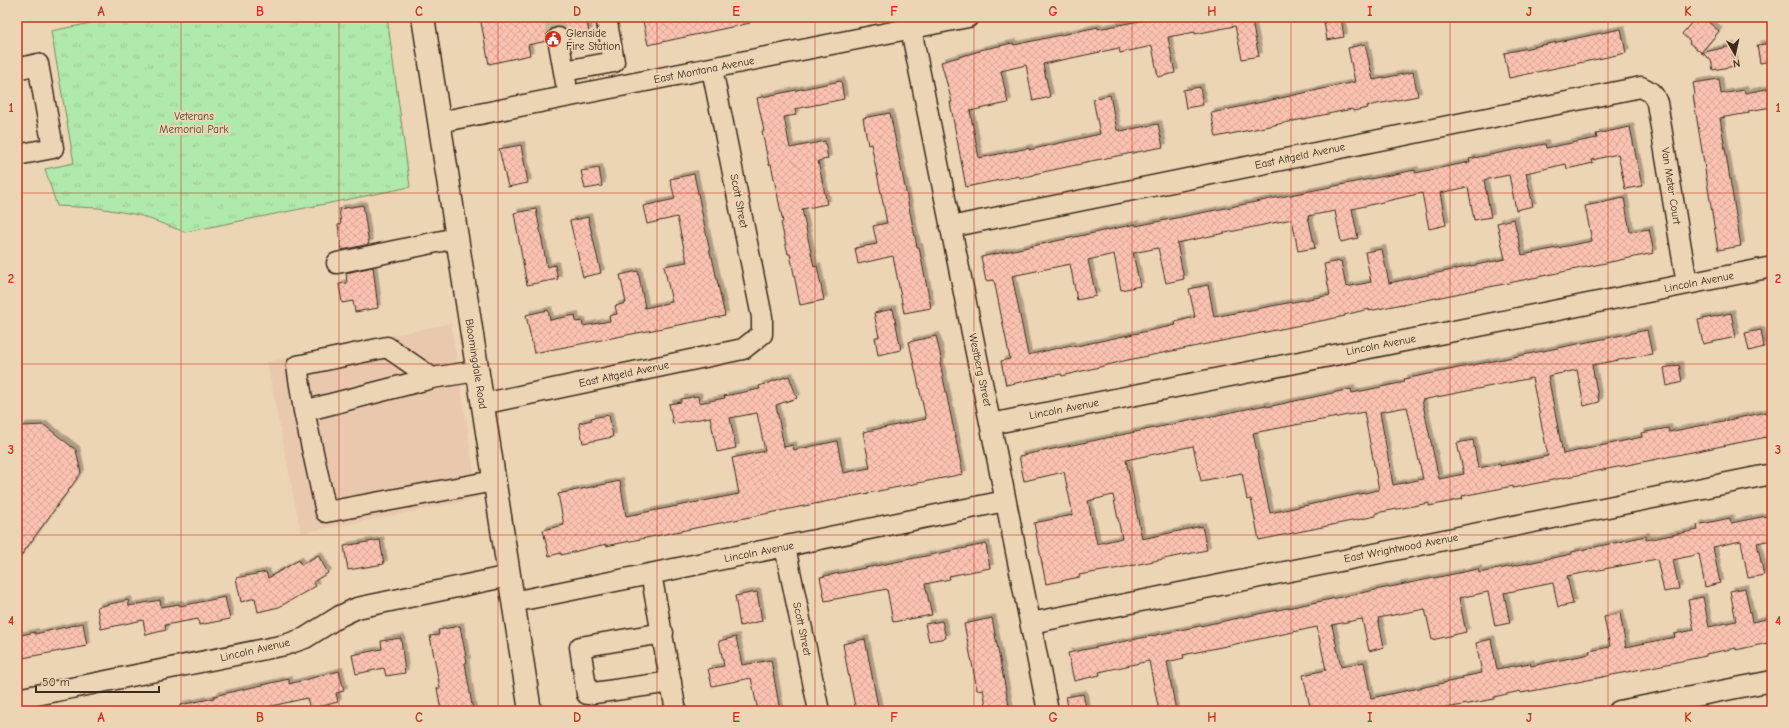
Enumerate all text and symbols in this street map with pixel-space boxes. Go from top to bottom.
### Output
text: A [97,4,105,19]
text: B [256,4,264,19]
text: C [415,4,423,19]
text: D [573,4,581,19]
text: E [732,4,740,19]
text: F [890,4,898,19]
text: G [1048,4,1058,19]
text: H [1207,4,1217,19]
text: I [1367,4,1373,19]
text: J [1526,4,1532,19]
text: K [1684,4,1692,19]
place label: Glenside Fire Station [566,27,620,53]
public building icon: Glenside Fire Station [543,29,563,49]
north arrow [1715,34,1755,74]
street label: East Montana Avenue [653,54,756,86]
text: N [1732,56,1741,70]
text: 1 [8,100,14,115]
text: 1 [1775,100,1781,115]
park label: Veterans Memorial Park [159,110,229,136]
street label: East Altgeld Avenue [1254,140,1347,172]
street label: Van Meter Court [1659,147,1684,226]
street label: Scott Street [727,173,751,230]
street label: Lincoln Avenue [1663,269,1735,295]
text: 2 [8,271,14,286]
text: 2 [1775,271,1781,286]
street label: Bloomingdale Road [462,318,490,410]
street label: Westberg Street [966,332,994,409]
street label: Lincoln Avenue [1345,332,1417,358]
street label: East Altgeld Avenue [578,358,671,390]
street label: Lincoln Avenue [1028,396,1100,422]
text: 3 [8,442,14,457]
text: 3 [1775,442,1781,457]
street label: East Wrightwood Avenue [1343,530,1460,565]
street label: Lincoln Avenue [723,539,795,565]
street label: Scott Street [790,601,814,658]
text: 4 [8,613,14,628]
text: 4 [1775,613,1781,628]
street label: Lincoln Avenue [219,636,291,664]
scale bar [36,668,159,694]
text: 50 m [42,675,70,689]
text: A [97,710,105,725]
text: B [256,710,264,725]
text: C [415,710,423,725]
text: D [573,710,581,725]
text: E [732,710,740,725]
text: F [890,710,898,725]
text: G [1048,710,1058,725]
text: H [1207,710,1217,725]
text: I [1367,710,1373,725]
text: J [1526,710,1532,725]
text: K [1684,710,1692,725]

